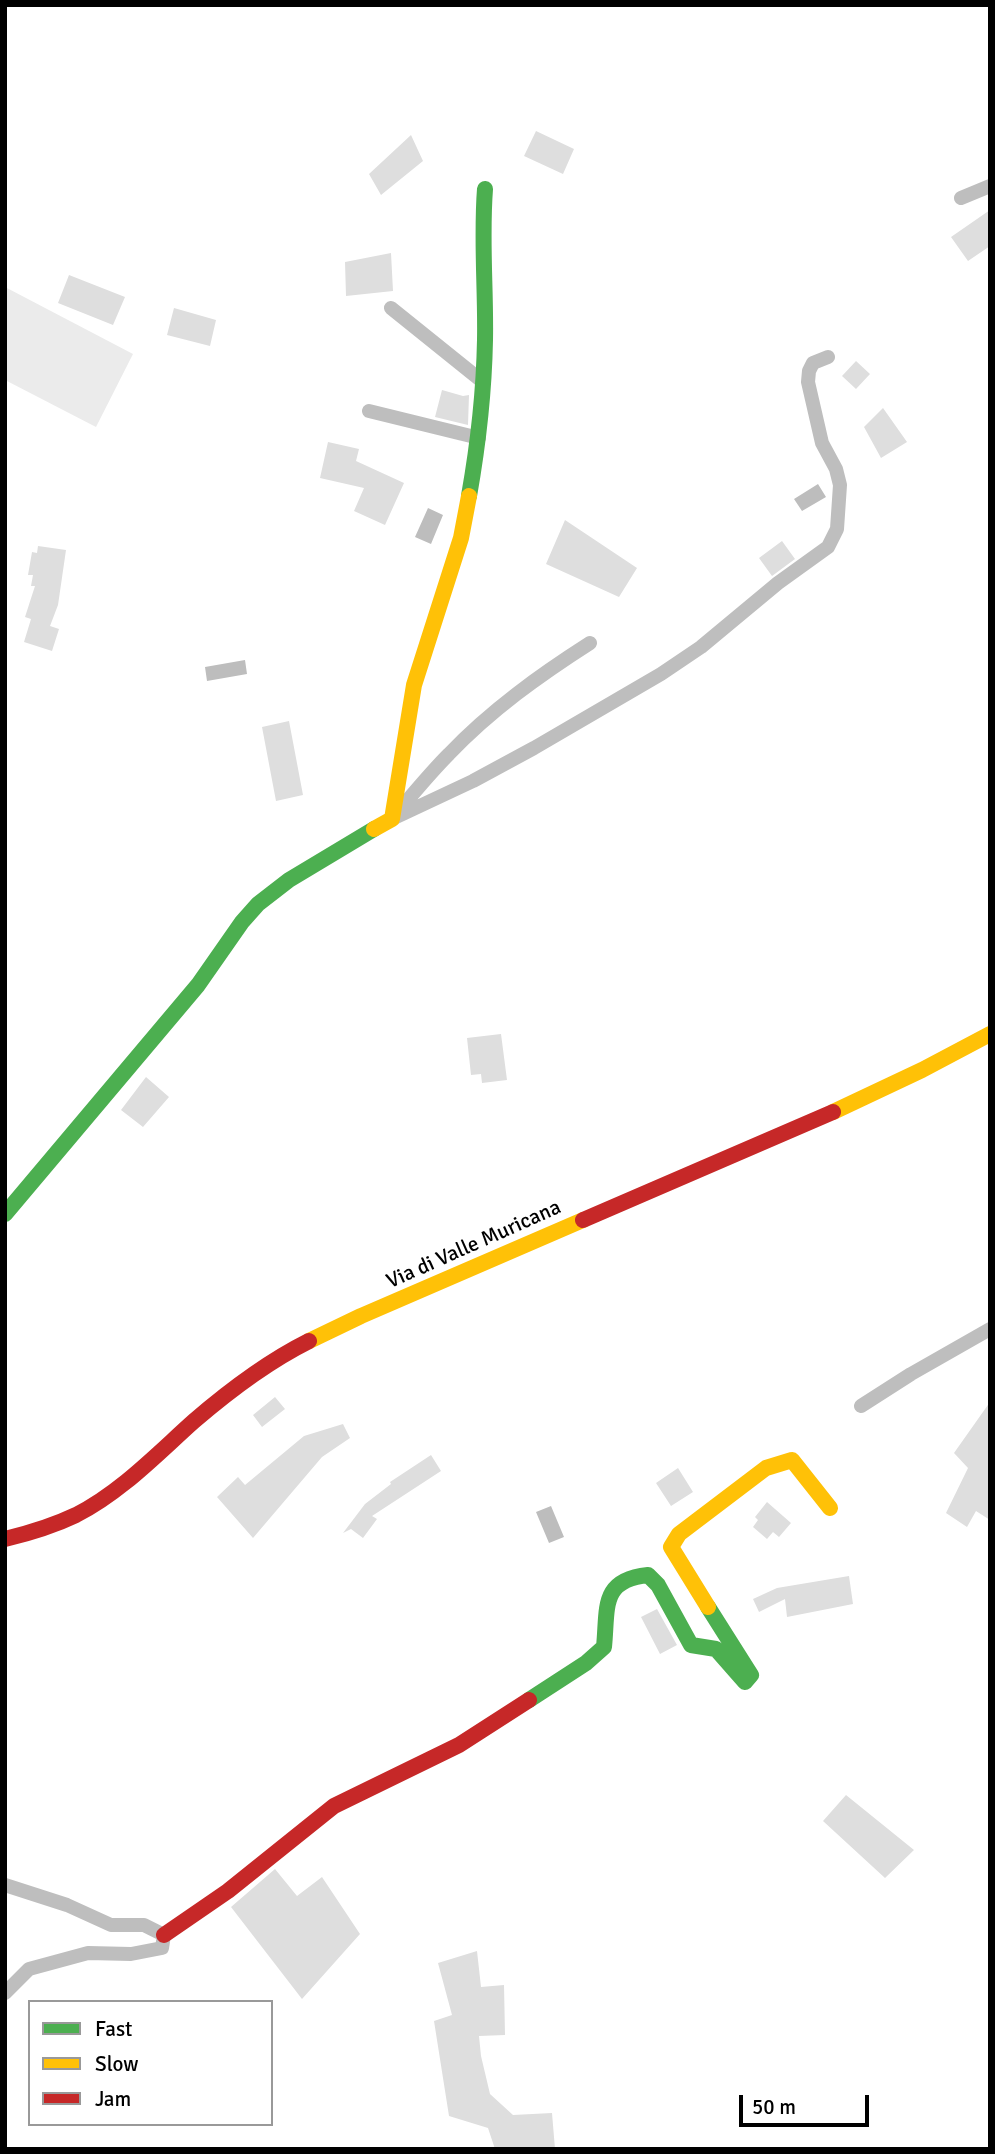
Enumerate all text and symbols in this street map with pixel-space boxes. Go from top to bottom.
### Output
street label: Via di Valle Muricana [383,1195,565,1295]
legend [28,2000,273,2126]
text: Fast [95,2016,132,2042]
text: Slow [95,2051,139,2077]
scale bar [743,2080,872,2124]
text: Jam [95,2086,131,2112]
text: 50 m [752,2094,796,2120]

